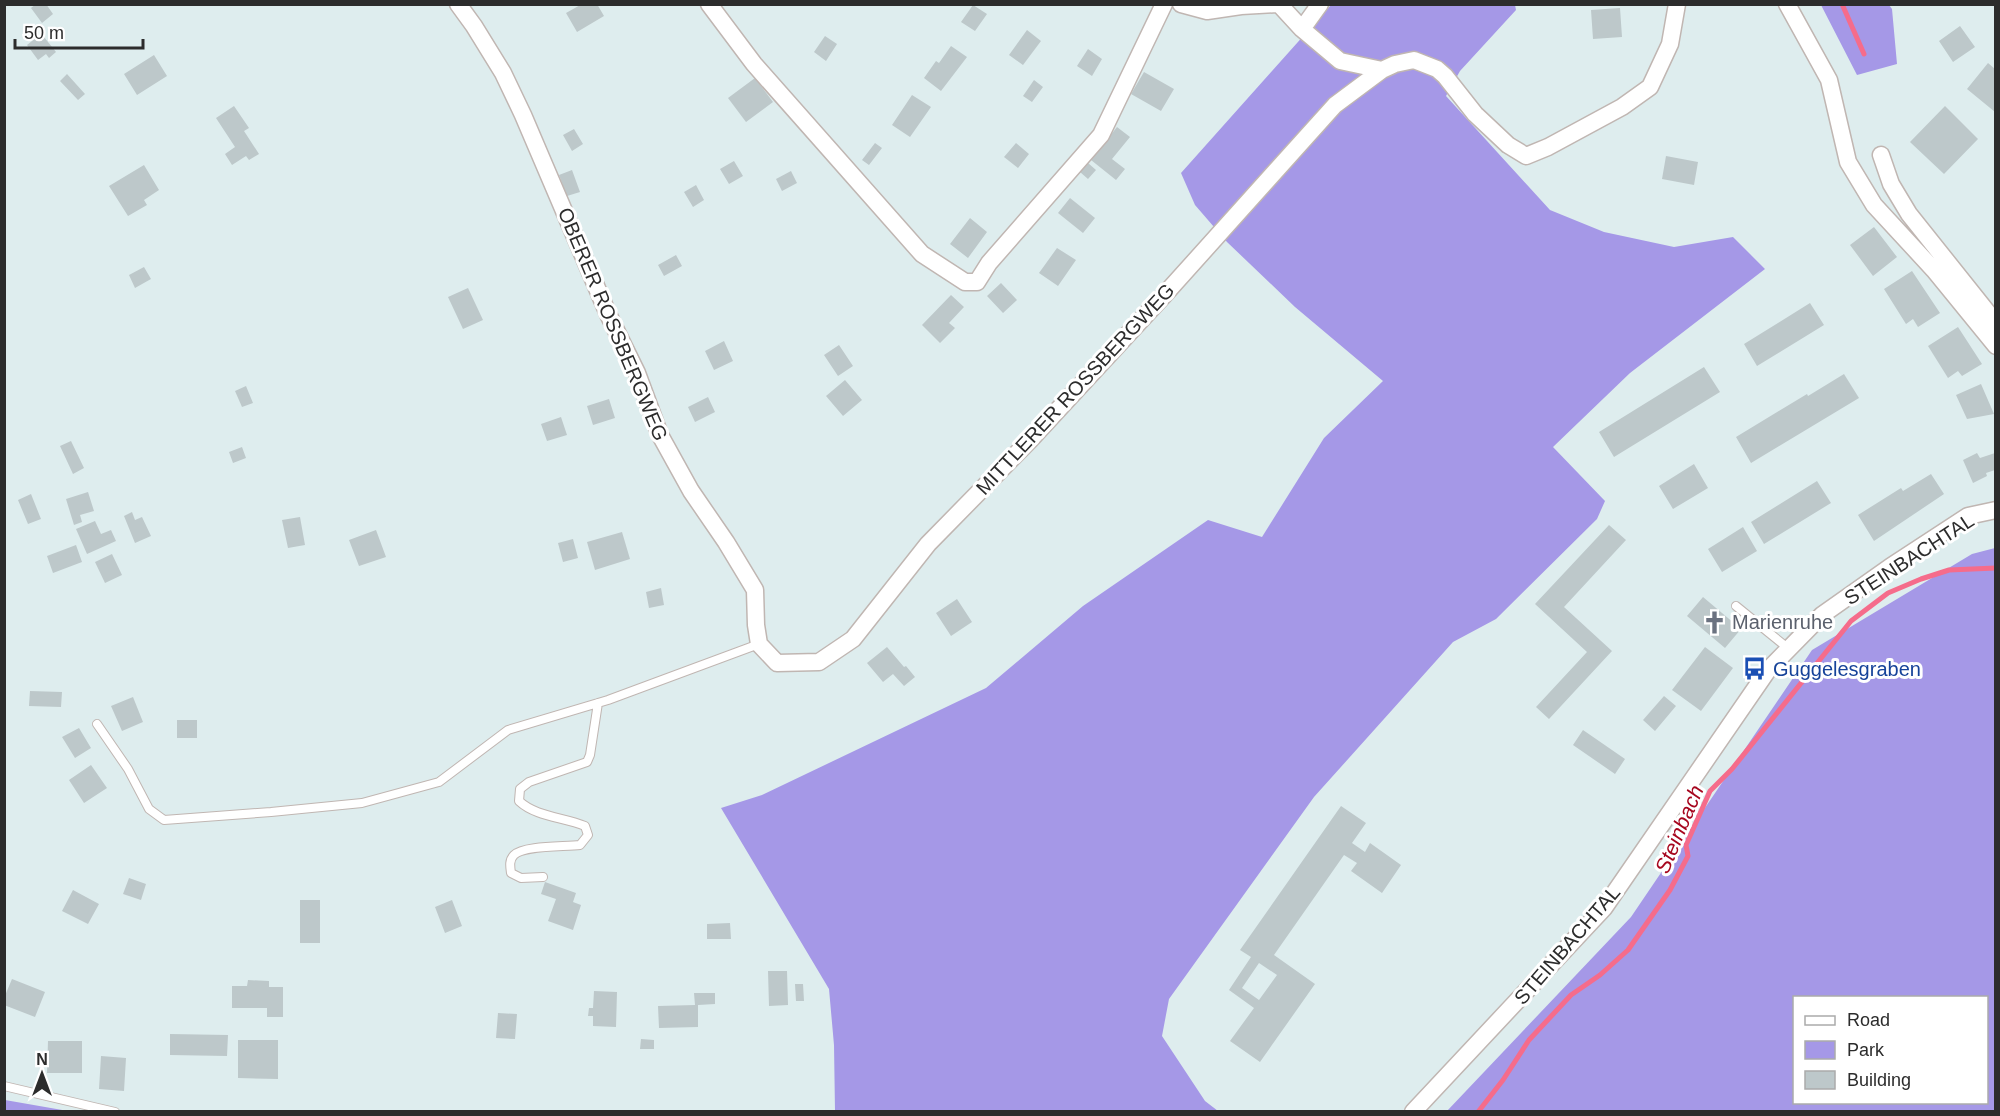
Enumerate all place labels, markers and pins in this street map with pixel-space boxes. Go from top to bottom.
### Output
church icon: Marienruhe [1701,609,1727,635]
place label: Marienruhe [1732,611,1833,633]
bus stop icon: Guggelesgraben [1742,656,1768,682]
place label: Guggelesgraben [1773,658,1921,680]

